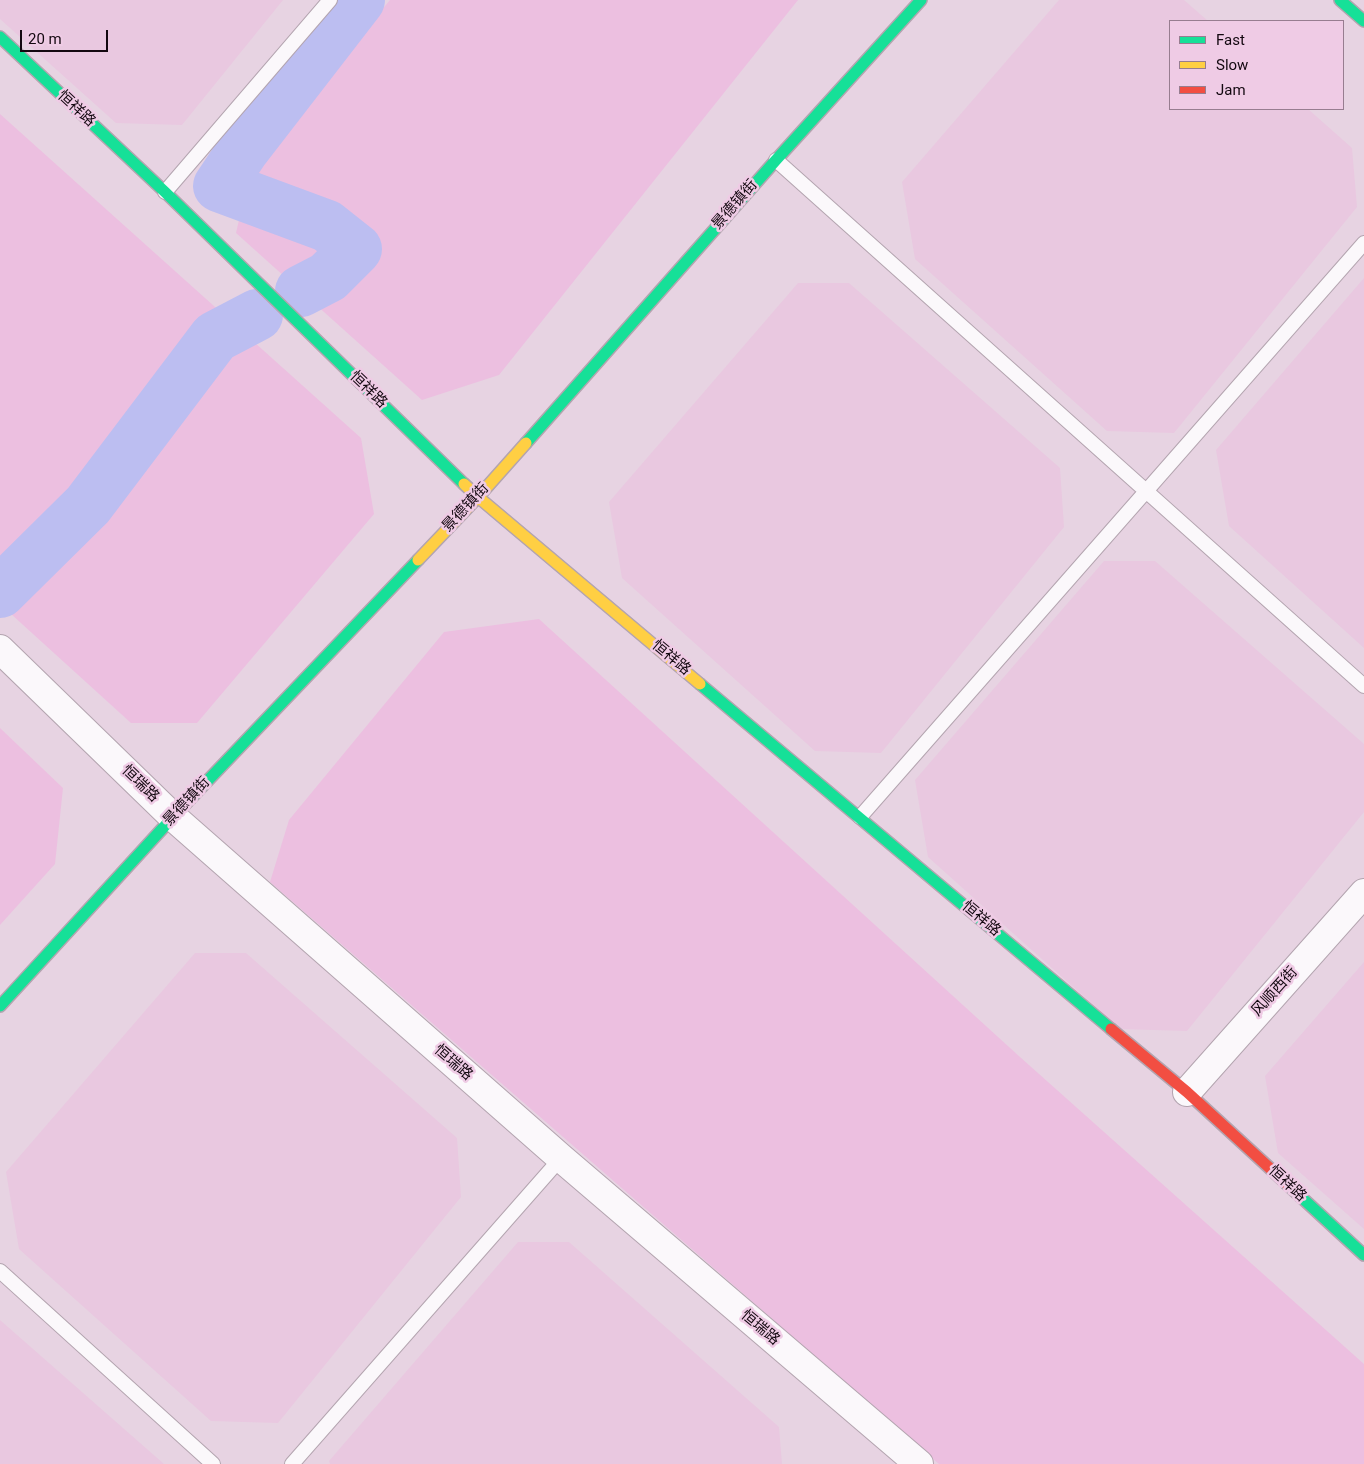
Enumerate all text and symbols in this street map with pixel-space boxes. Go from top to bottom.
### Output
scale bar [22,20,110,52]
legend [1169,20,1344,110]
text: 20 m [28,30,62,48]
text: Fast [1216,31,1245,49]
text: Slow [1216,56,1248,74]
text: Jam [1216,81,1246,99]
street label: 恒祥路 [53,87,99,131]
street label: 景德镇街 [709,176,761,234]
street label: 恒祥路 [346,368,390,412]
street label: 景德镇街 [439,480,493,536]
street label: 恒祥路 [648,637,694,679]
street label: 恒瑞路 [118,762,162,806]
street label: 景德镇街 [160,774,214,830]
street label: 恒祥路 [958,898,1004,940]
street label: 风顺西街 [1248,964,1302,1020]
street label: 恒瑞路 [430,1041,476,1085]
street label: 恒祥路 [1264,1162,1310,1206]
street label: 恒瑞路 [737,1307,783,1349]

